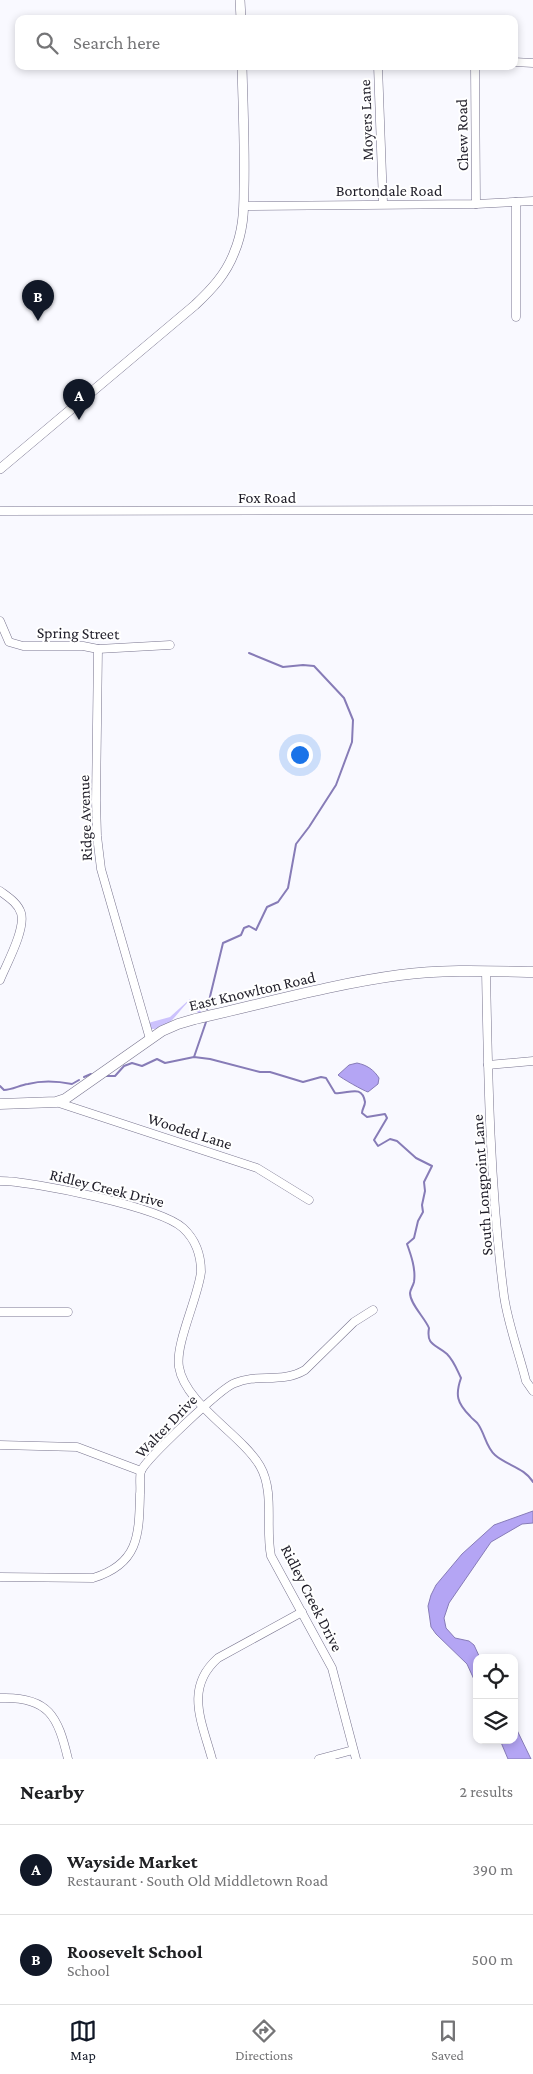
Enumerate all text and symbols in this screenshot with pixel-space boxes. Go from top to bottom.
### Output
search box [15,15,518,70]
icon: search [33,29,61,57]
text: Search here [73,32,160,53]
street label: Moyers Lane [356,79,377,161]
street label: Chew Road [453,98,471,171]
street label: Bortondale Road [336,182,443,199]
pin: B [22,280,54,321]
pin: A [63,379,95,420]
street label: Fox Road [238,489,297,506]
street label: Spring Street [37,624,120,643]
your location [287,742,313,768]
street label: Ridge Avenue [75,775,96,861]
street label: East Knowlton Road [187,968,318,1014]
street label: Wooded Lane [146,1109,234,1153]
street label: South Longpoint Lane [469,1114,496,1256]
street label: Ridley Creek Drive [48,1166,166,1211]
street label: Walter Drive [132,1391,200,1461]
street label: Ridley Creek Drive [277,1542,346,1655]
map controls [473,1654,518,1744]
button: locate [473,1654,518,1699]
button: layers [473,1699,518,1744]
text: Nearby [20,1780,84,1804]
text: 2 results [460,1783,513,1800]
text: Wayside Market [67,1851,198,1872]
text: A [31,1861,41,1878]
text: 390 m [472,1861,513,1878]
text: Restaurant · South Old Middletown Road [67,1872,328,1889]
text: Roosevelt School [67,1941,202,1962]
text: B [31,1951,41,1968]
text: 500 m [472,1951,513,1968]
text: School [67,1962,110,1979]
tab: Map [69,2017,97,2063]
tab: Directions [235,2017,293,2063]
tab: Saved [431,2017,464,2063]

